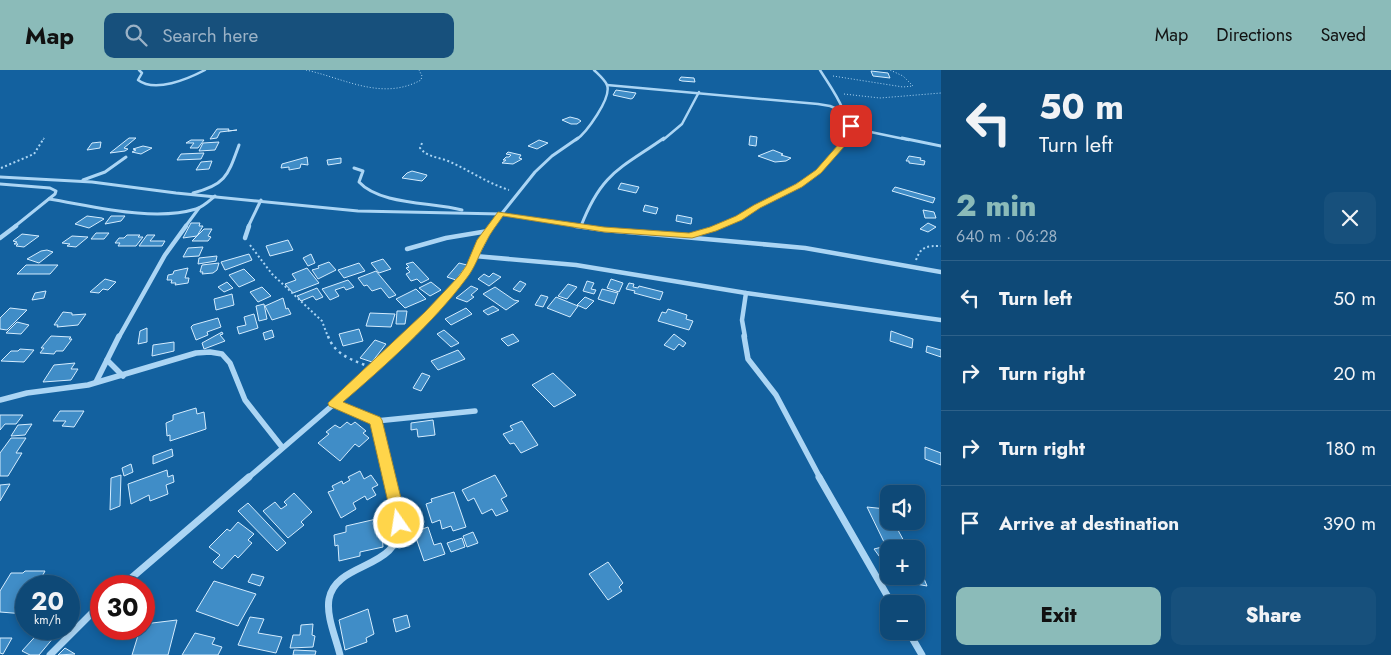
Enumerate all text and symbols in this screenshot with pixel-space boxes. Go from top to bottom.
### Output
search box [104,13,454,58]
text: Map [25,18,74,53]
icon: search [122,21,150,49]
text: Search here [162,22,258,49]
text: Map [1155,22,1188,48]
text: Directions [1216,22,1292,48]
text: Saved [1320,22,1366,48]
text: 50 m [1039,82,1124,132]
icon: left [956,90,1021,155]
pin [830,105,872,147]
icon: arrive [837,112,865,140]
text: Turn left [1039,128,1113,160]
text: 2 min [956,184,1037,227]
button: close [1324,192,1376,244]
text: 640 m · 06:28 [956,225,1057,248]
icon: left [956,284,984,312]
text: Turn left [999,285,1072,312]
text: 50 m [1333,285,1376,312]
icon: right [956,359,984,387]
text: Turn right [999,360,1085,387]
text: 20 m [1333,360,1376,387]
icon: right [956,434,984,462]
text: Turn right [999,435,1085,462]
text: 180 m [1325,435,1376,462]
map controls [880,485,925,640]
button: sound [880,485,925,530]
position arrow [372,496,424,548]
icon: arrive [956,509,984,537]
text: Arrive at destination [999,510,1179,537]
text: 390 m [1323,510,1376,537]
button: + [880,540,925,585]
speed limit sign: 30 [90,575,155,640]
text: 20 [31,583,64,619]
button: Exit [956,587,1161,645]
button: Share [1171,587,1376,645]
button: − [880,595,925,640]
text: km/h [34,611,61,629]

